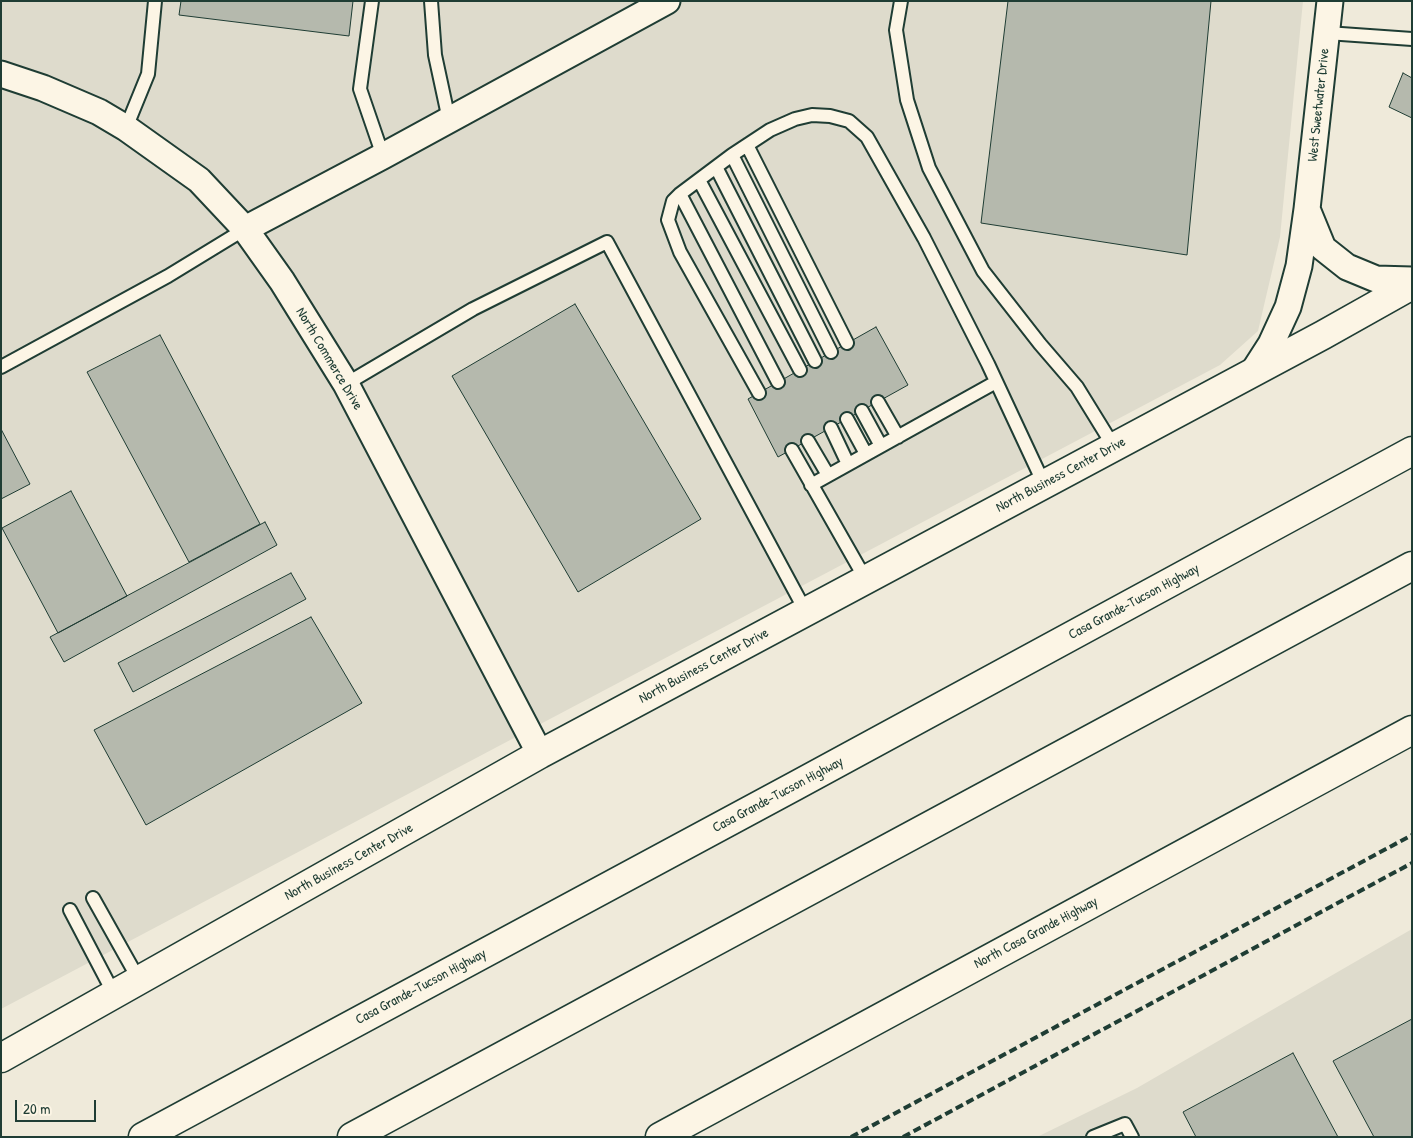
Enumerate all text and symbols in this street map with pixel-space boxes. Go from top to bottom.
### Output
street label: West Sweetwater Drive [1305,48,1333,162]
street label: North Commerce Drive [292,305,366,413]
street label: North Business Center Drive [993,434,1129,516]
street label: Casa Grande-Tucson Highway [1066,560,1202,644]
street label: North Business Center Drive [636,625,772,707]
street label: Casa Grande-Tucson Highway [710,753,846,837]
street label: North Business Center Drive [282,820,416,904]
street label: North Casa Grande Highway [971,893,1101,973]
street label: Casa Grande-Tucson Highway [353,945,489,1029]
scale bar [18,1090,99,1122]
text: 20 m [23,1098,50,1119]

